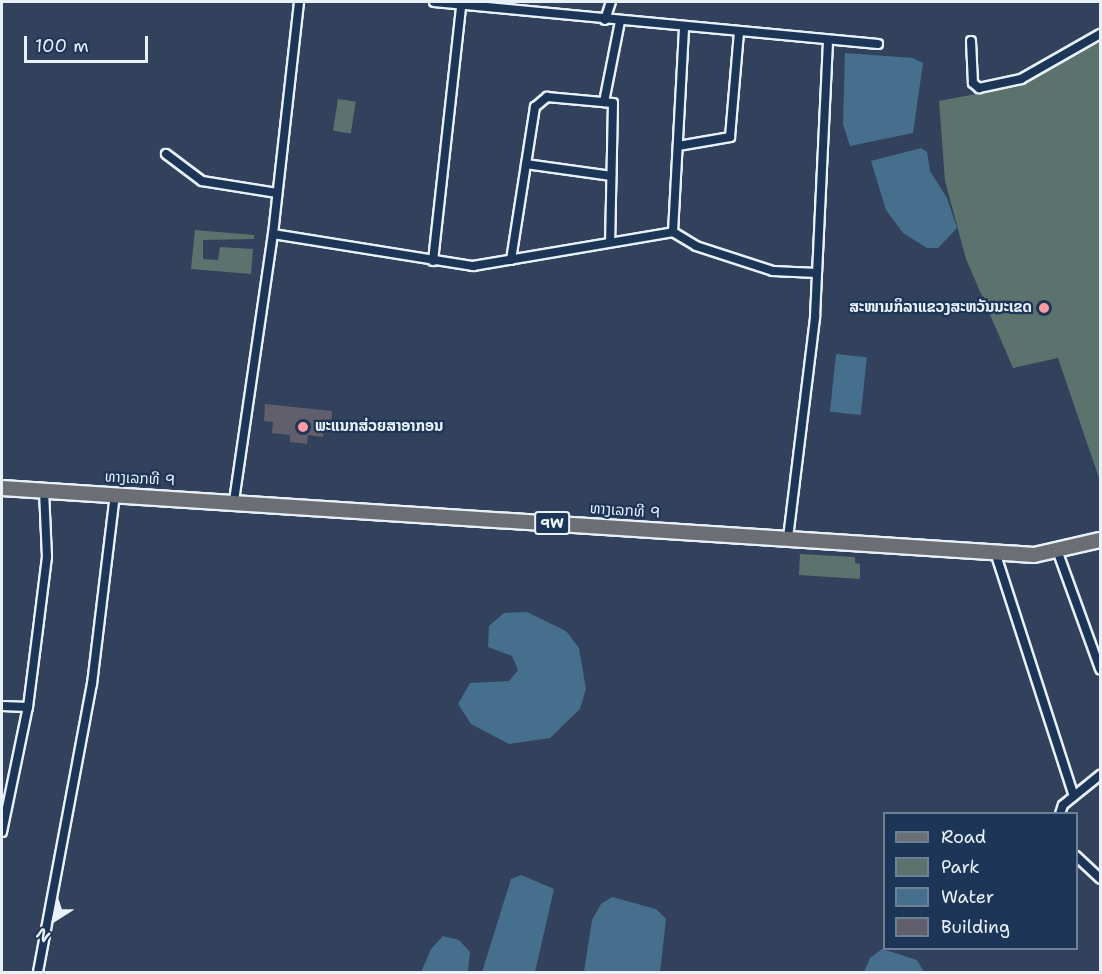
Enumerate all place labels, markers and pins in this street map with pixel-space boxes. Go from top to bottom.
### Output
place label: ສະໜາມກິລາແຂວງສະຫວັນນະເຂດ [849,299,1032,317]
marker: ສະໜາມກິລາແຂວງສະຫວັນນະເຂດ [1037,301,1051,315]
place label: ພະແນກສ່ວຍສາອາກອນ [315,418,443,436]
marker: ພະແນກສ່ວຍສາອາກອນ [296,420,310,434]

